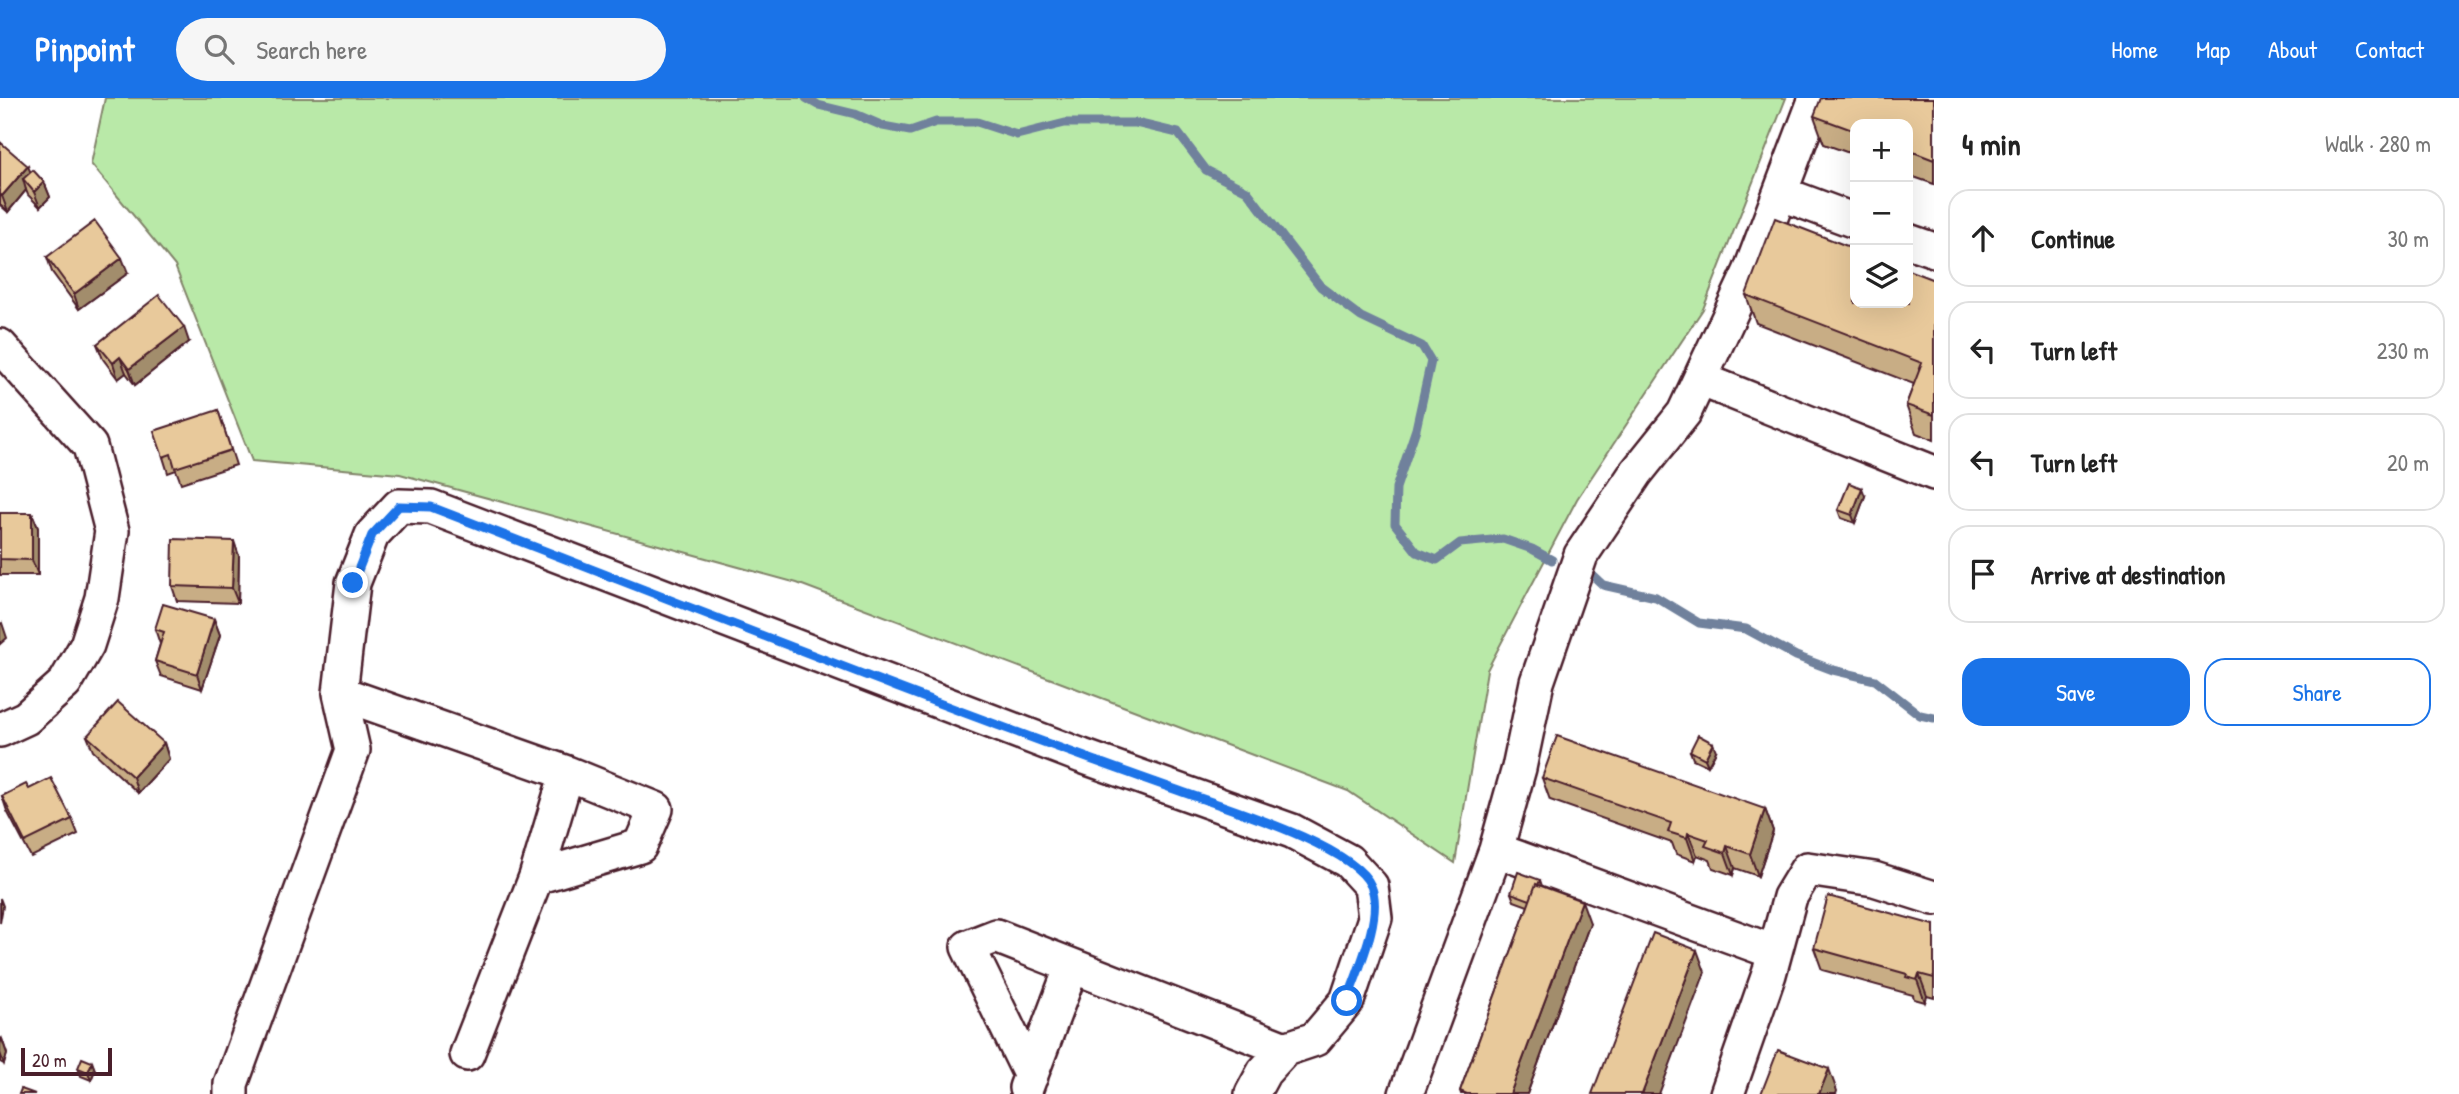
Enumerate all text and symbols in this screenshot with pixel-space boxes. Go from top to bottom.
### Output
search box [176,18,666,81]
text: Pinpoint [35,27,134,71]
icon: search [200,30,238,68]
text: Search here [256,32,367,67]
text: Home [2111,33,2158,65]
text: Map [2196,33,2230,65]
text: About [2268,33,2317,65]
text: Contact [2355,33,2424,65]
map controls [1850,119,1913,308]
button: + [1850,119,1913,182]
text: 4 min [1962,124,2021,164]
text: Walk · 280 m [2325,128,2431,159]
button: − [1850,182,1913,245]
icon: ahead [1964,219,2002,257]
text: Continue [2031,221,2115,256]
text: 30 m [2387,223,2429,254]
button: layers [1850,245,1913,308]
icon: left [1964,331,2002,369]
text: Turn left [2031,333,2117,368]
text: 230 m [2377,335,2429,366]
icon: left [1964,443,2002,481]
text: Turn left [2031,445,2117,480]
text: 20 m [2387,447,2429,478]
icon: arrive [1964,555,2002,593]
text: Arrive at destination [2031,557,2226,592]
route end [337,567,368,598]
button: Save [1962,658,2190,726]
button: Share [2204,658,2431,726]
route start [1331,985,1362,1016]
scale bar [21,1045,112,1077]
text: 20 m [32,1047,67,1073]

